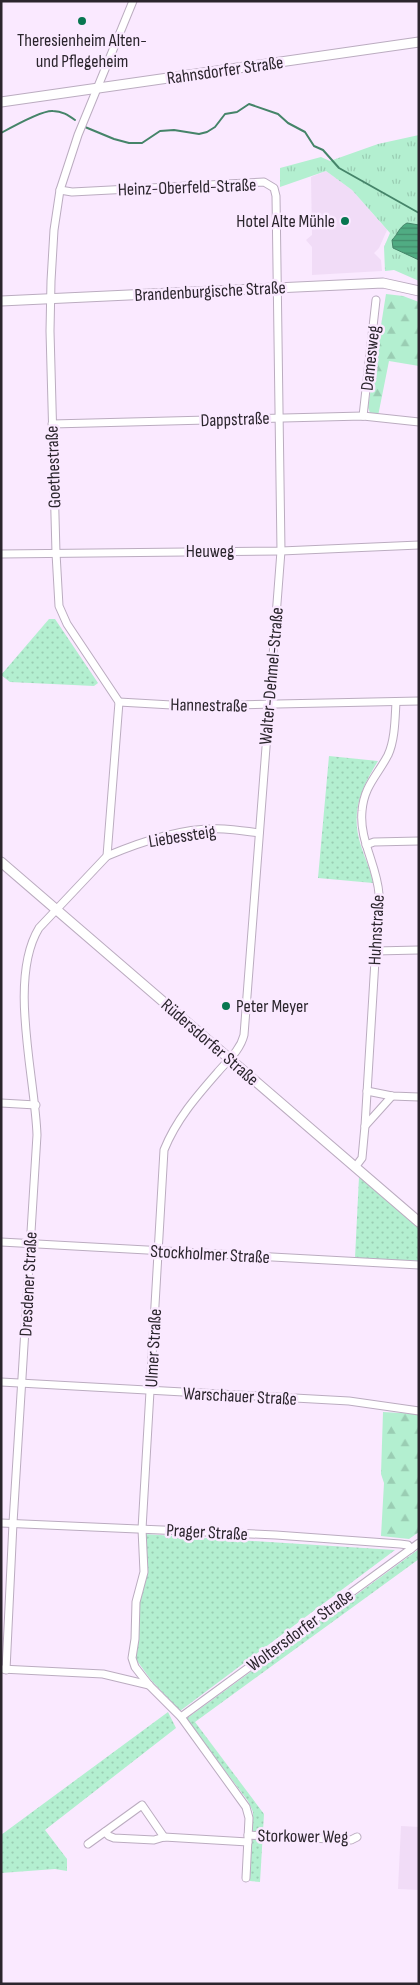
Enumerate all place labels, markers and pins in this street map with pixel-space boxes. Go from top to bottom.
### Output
marker: Theresienheim Alten- und Pflegeheim [76,15,88,27]
place label: Theresienheim Alten- und Pflegeheim [17,30,147,72]
place label: Hotel Alte Mühle [236,211,335,232]
marker: Hotel Alte Mühle [339,215,351,227]
place label: Peter Meyer [236,996,308,1017]
marker: Peter Meyer [220,1000,232,1012]

